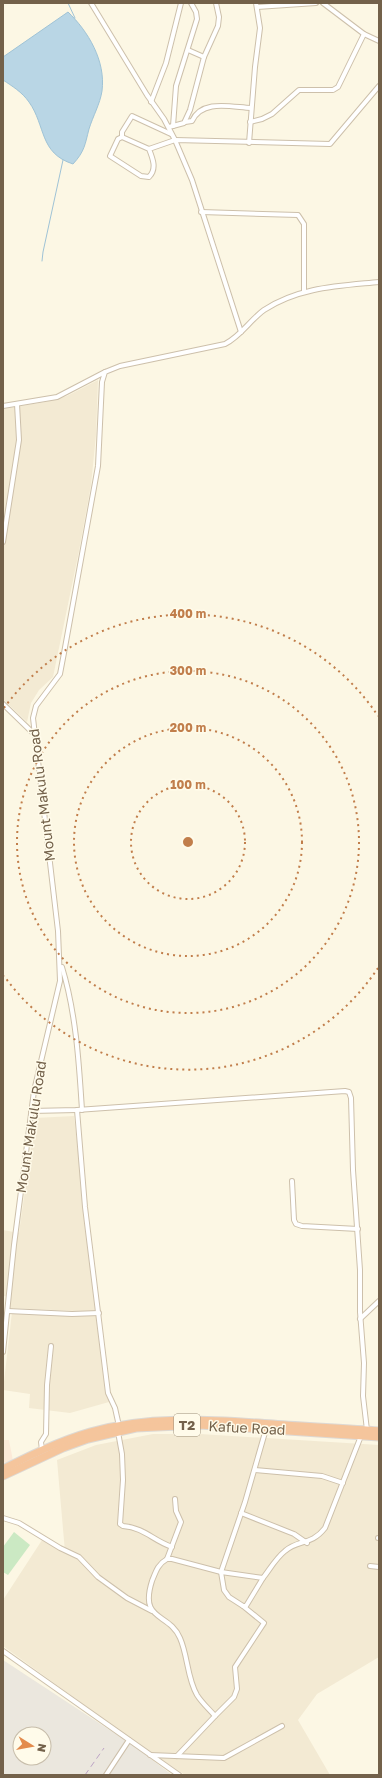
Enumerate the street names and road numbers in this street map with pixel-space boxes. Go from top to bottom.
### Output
street label: Mount Makulu Road [25,728,58,862]
street label: Mount Makulu Road [12,1060,49,1194]
road number: T2 [174,1414,200,1436]
street label: Kafue Road [208,1417,286,1438]

